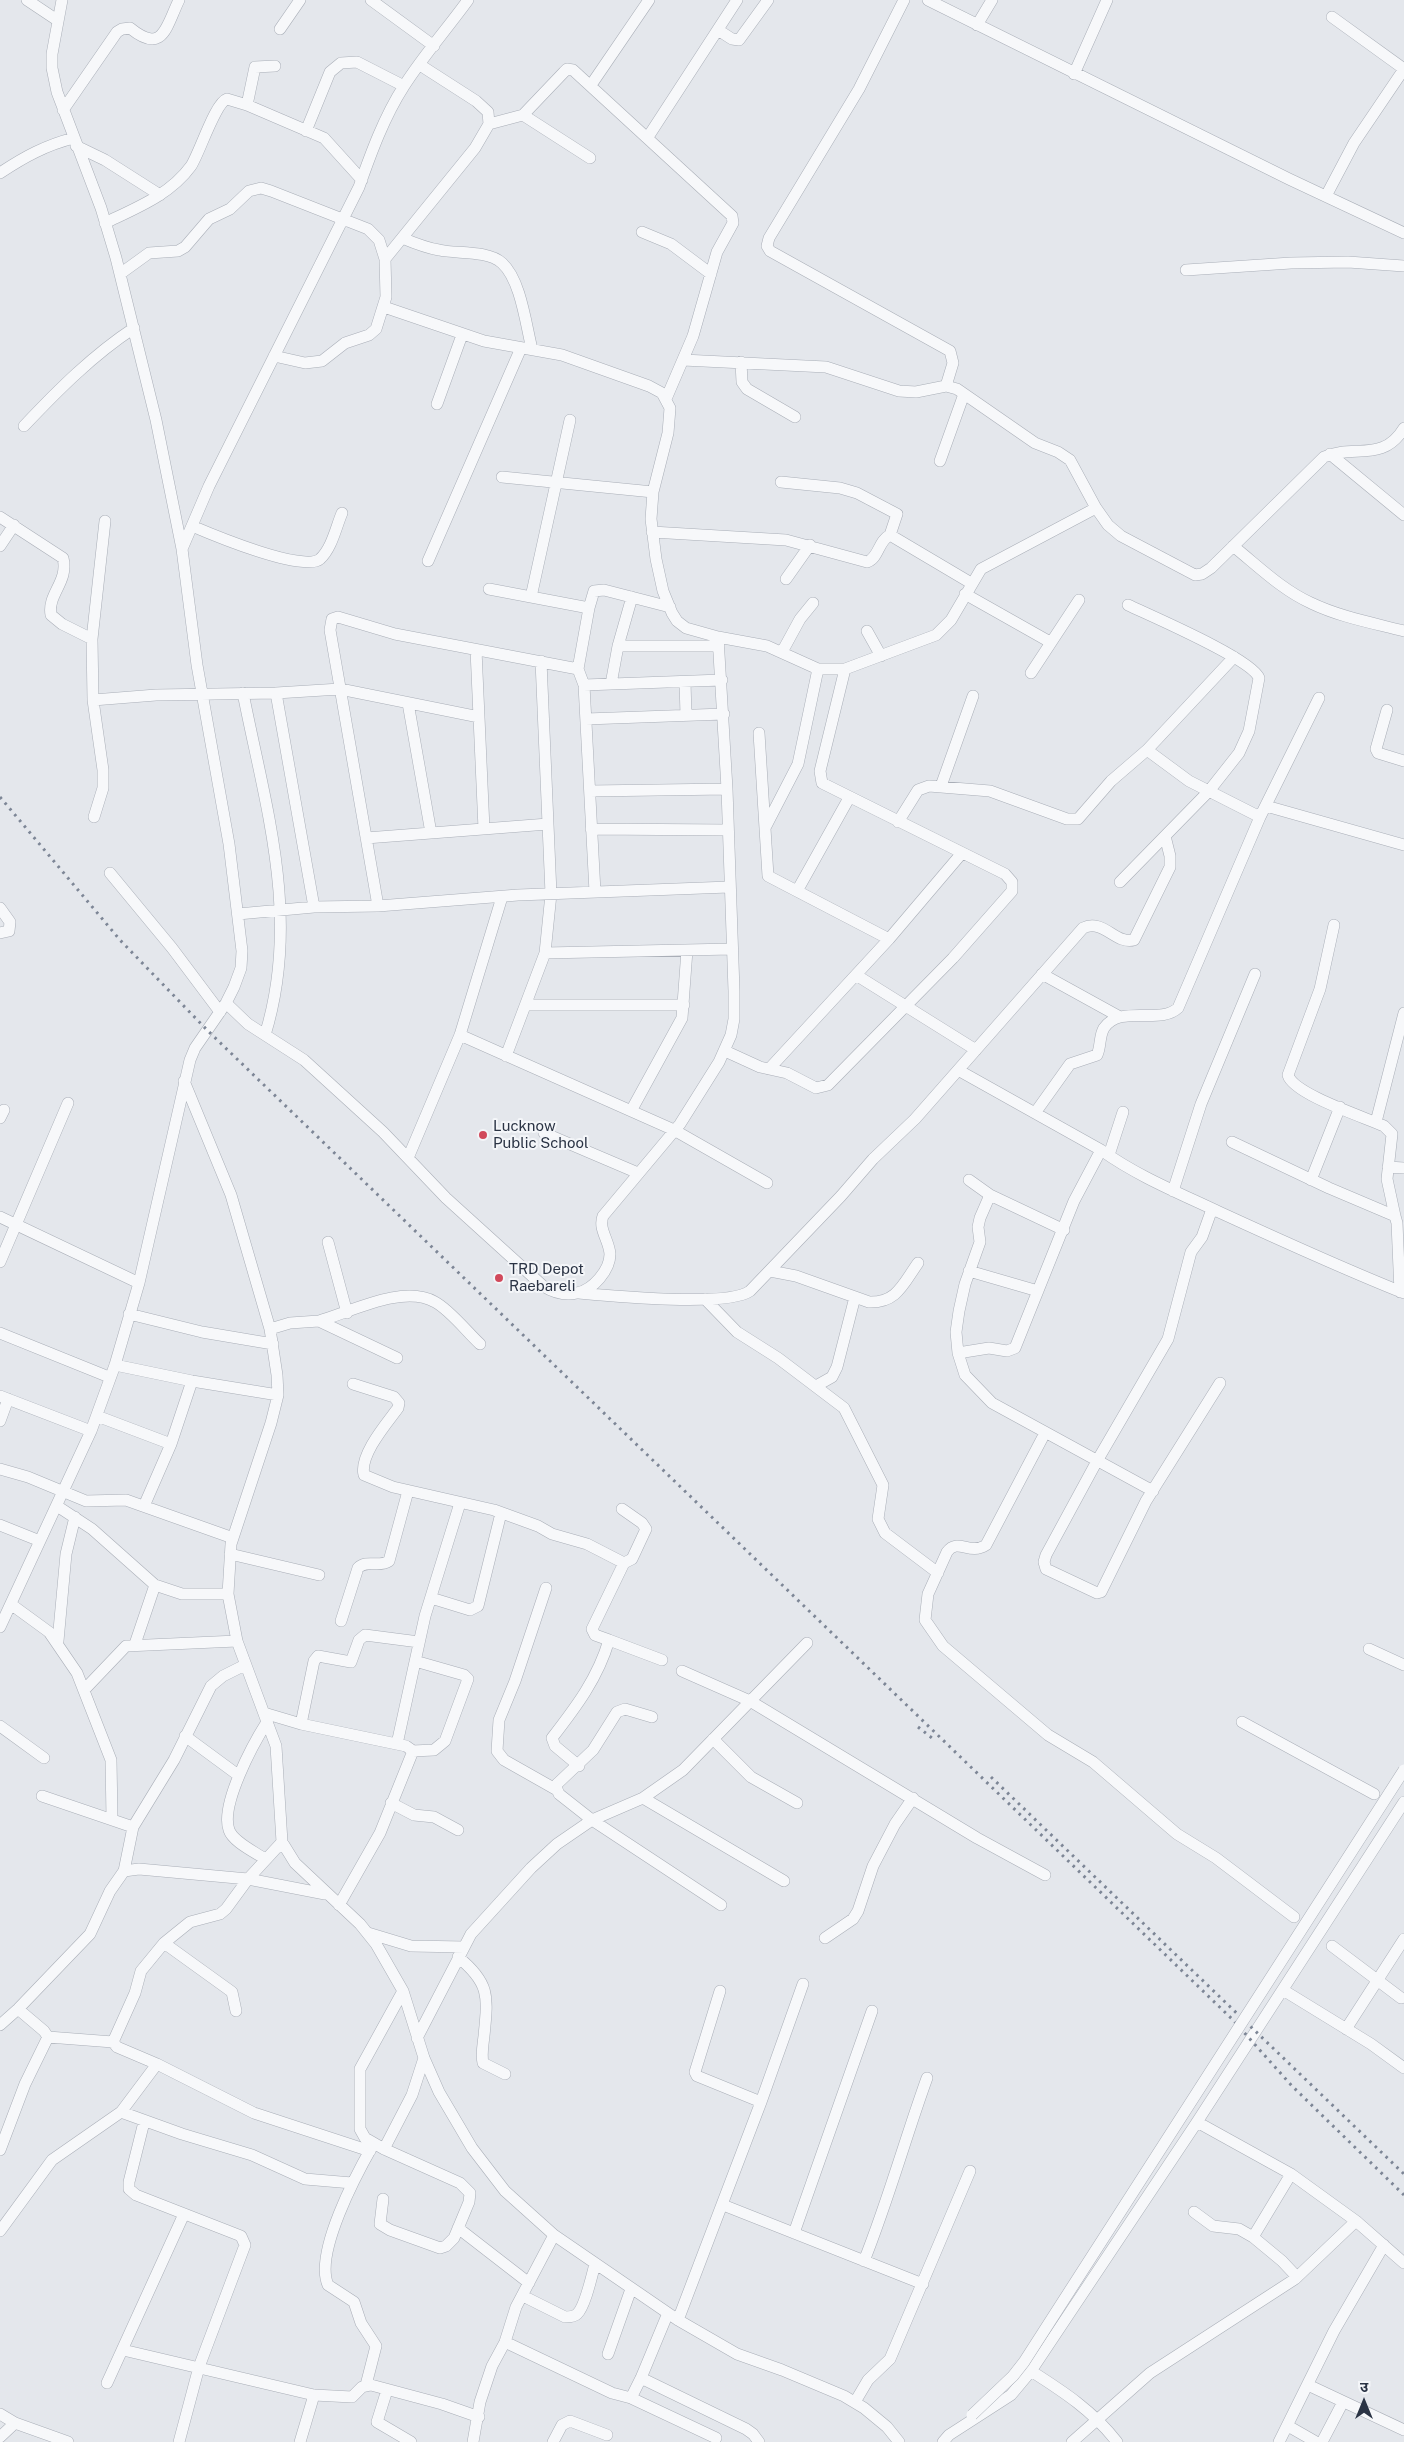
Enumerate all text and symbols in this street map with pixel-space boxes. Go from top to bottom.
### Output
place label: Lucknow Public School [493,1117,588,1152]
marker: Lucknow Public School [477,1129,489,1141]
place label: TRD Depot Raebareli [509,1260,584,1295]
marker: TRD Depot Raebareli [493,1272,505,1284]
north arrow [1339,2377,1389,2427]
text: उ [1360,2379,1368,2395]

